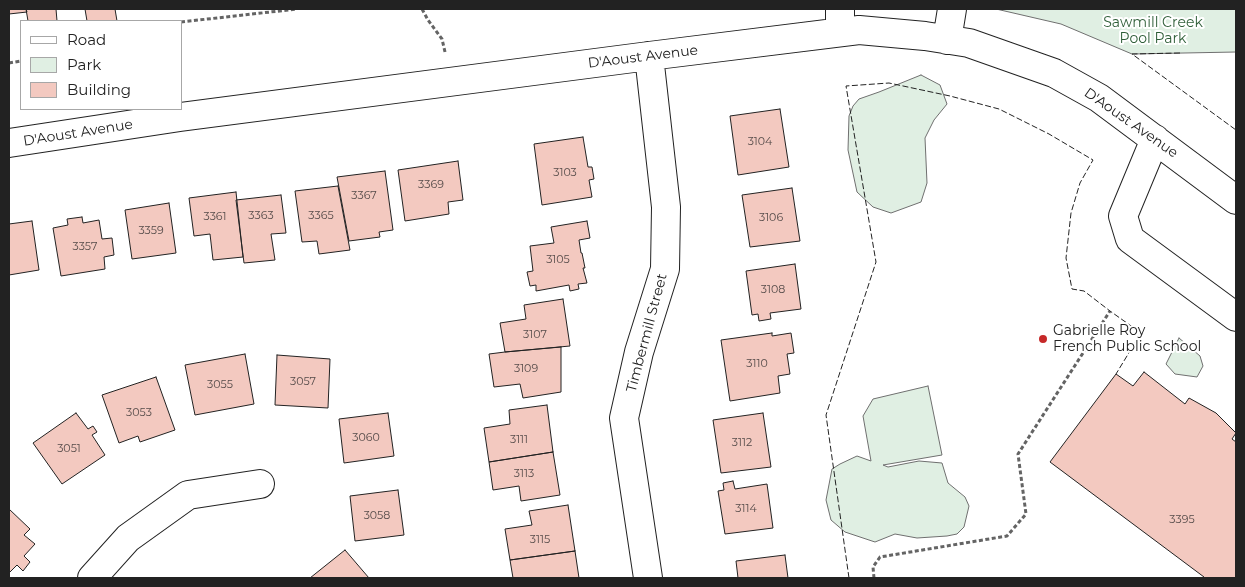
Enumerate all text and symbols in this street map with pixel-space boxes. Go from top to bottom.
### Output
park label: Sawmill Creek Pool Park [1103,15,1203,48]
legend [20,20,182,110]
text: Road [67,30,106,49]
street label: D'Aoust Avenue [587,42,699,72]
text: Park [67,55,101,74]
text: Building [67,80,131,99]
street label: D'Aoust Avenue [1081,84,1181,162]
street label: D'Aoust Avenue [22,116,134,150]
house number: 3104 [748,135,772,149]
house number: 3103 [553,166,577,180]
house number: 3369 [418,178,444,192]
house number: 3367 [351,189,377,203]
house number: 3363 [248,209,274,223]
house number: 3365 [308,209,334,223]
house number: 3361 [203,210,227,224]
house number: 3106 [759,211,783,225]
house number: 3359 [138,224,164,238]
house number: 3357 [73,240,97,254]
house number: 3105 [546,253,570,267]
street label: Timbermill Street [623,272,671,394]
house number: 3108 [761,283,785,297]
place label: Gabrielle Roy French Public School [1053,323,1201,356]
house number: 3107 [523,328,547,342]
marker: Gabrielle Roy French Public School [1037,333,1049,345]
house number: 3110 [746,357,768,371]
house number: 3109 [514,362,538,376]
house number: 3057 [290,375,316,389]
house number: 3055 [207,378,233,392]
house number: 3053 [126,406,152,420]
house number: 3060 [352,431,380,445]
house number: 3111 [510,433,528,447]
house number: 3112 [732,436,752,450]
house number: 3051 [57,442,81,456]
house number: 3113 [514,467,534,481]
house number: 3114 [735,502,757,516]
house number: 3058 [364,509,390,523]
house number: 3395 [1169,513,1195,527]
house number: 3115 [530,533,550,547]

